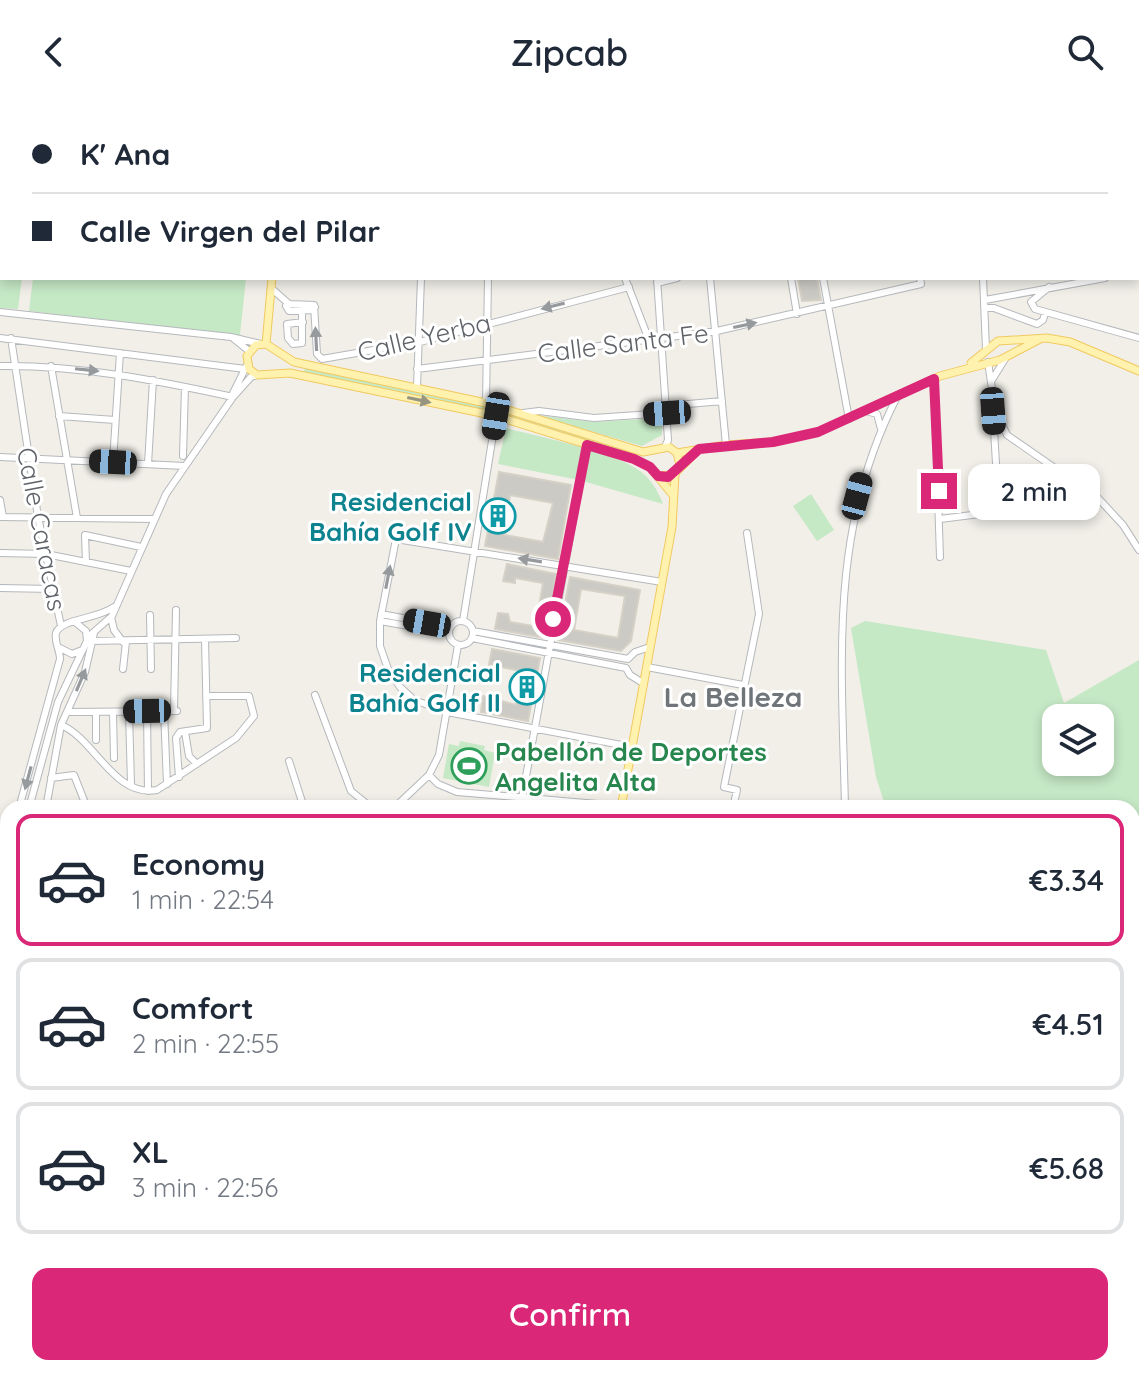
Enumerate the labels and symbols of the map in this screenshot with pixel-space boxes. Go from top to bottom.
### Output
one-way arrow [541,301,566,313]
street label: Calle Yerba [354,306,494,368]
street label: Calle Santa Fe [535,316,711,370]
one-way arrow [732,319,757,331]
one-way arrow [310,326,323,351]
one-way arrow [75,363,100,376]
car [979,386,1007,436]
car [480,390,512,442]
one-way arrow [407,394,432,407]
car [642,399,692,427]
street label: Calle Caracas [10,444,74,614]
car [88,449,138,475]
callout: 2 min [967,463,1099,519]
car [839,470,875,522]
route end [921,473,957,509]
place label: Residencial Bahía Golf IV [309,485,472,548]
building icon: Residencial Bahía Golf IV [479,497,517,535]
one-way arrow [517,553,542,566]
one-way arrow [383,565,395,590]
route start [535,601,571,637]
car [401,607,453,639]
place label: Residencial Bahía Golf II [348,656,501,719]
one-way arrow [75,668,88,692]
building icon: Residencial Bahía Golf II [508,668,546,706]
district label: La Belleza [664,679,802,714]
car [123,699,171,723]
place label: Pabellón de Deportes Angelita Alta [495,735,767,798]
sports icon: Pabellón de Deportes Angelita Alta [450,747,488,785]
one-way arrow [21,765,33,790]

